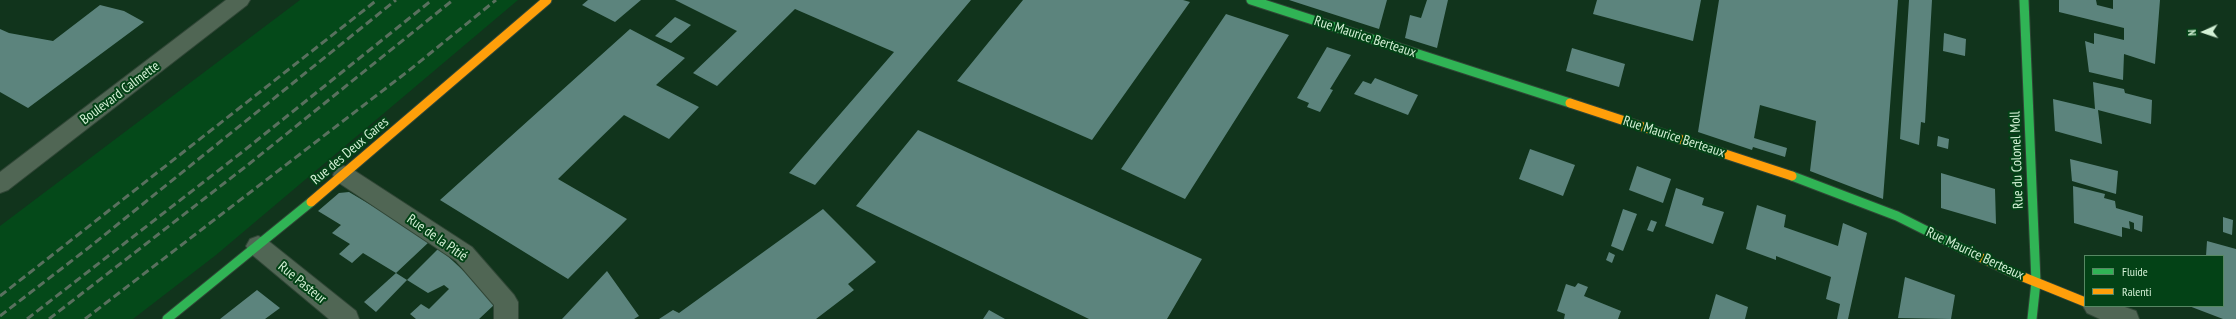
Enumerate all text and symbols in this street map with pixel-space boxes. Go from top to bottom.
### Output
north arrow [2184,12,2224,52]
street label: Rue Maurice Berteaux [1312,13,1418,61]
text: N [2185,29,2199,36]
street label: Boulevard Calmette [77,58,163,128]
street label: Rue du Colonel Moll [2007,111,2027,209]
street label: Rue Maurice Berteaux [1621,113,1727,161]
street label: Rue des Deux Gares [308,114,392,188]
street label: Rue de la Pitié [403,211,471,265]
street label: Rue Maurice Berteaux [1923,224,2027,284]
legend [2084,255,2224,307]
street label: Rue Pasteur [274,258,330,308]
text: Fluide [2122,264,2148,279]
text: Ralenti [2122,284,2151,299]

